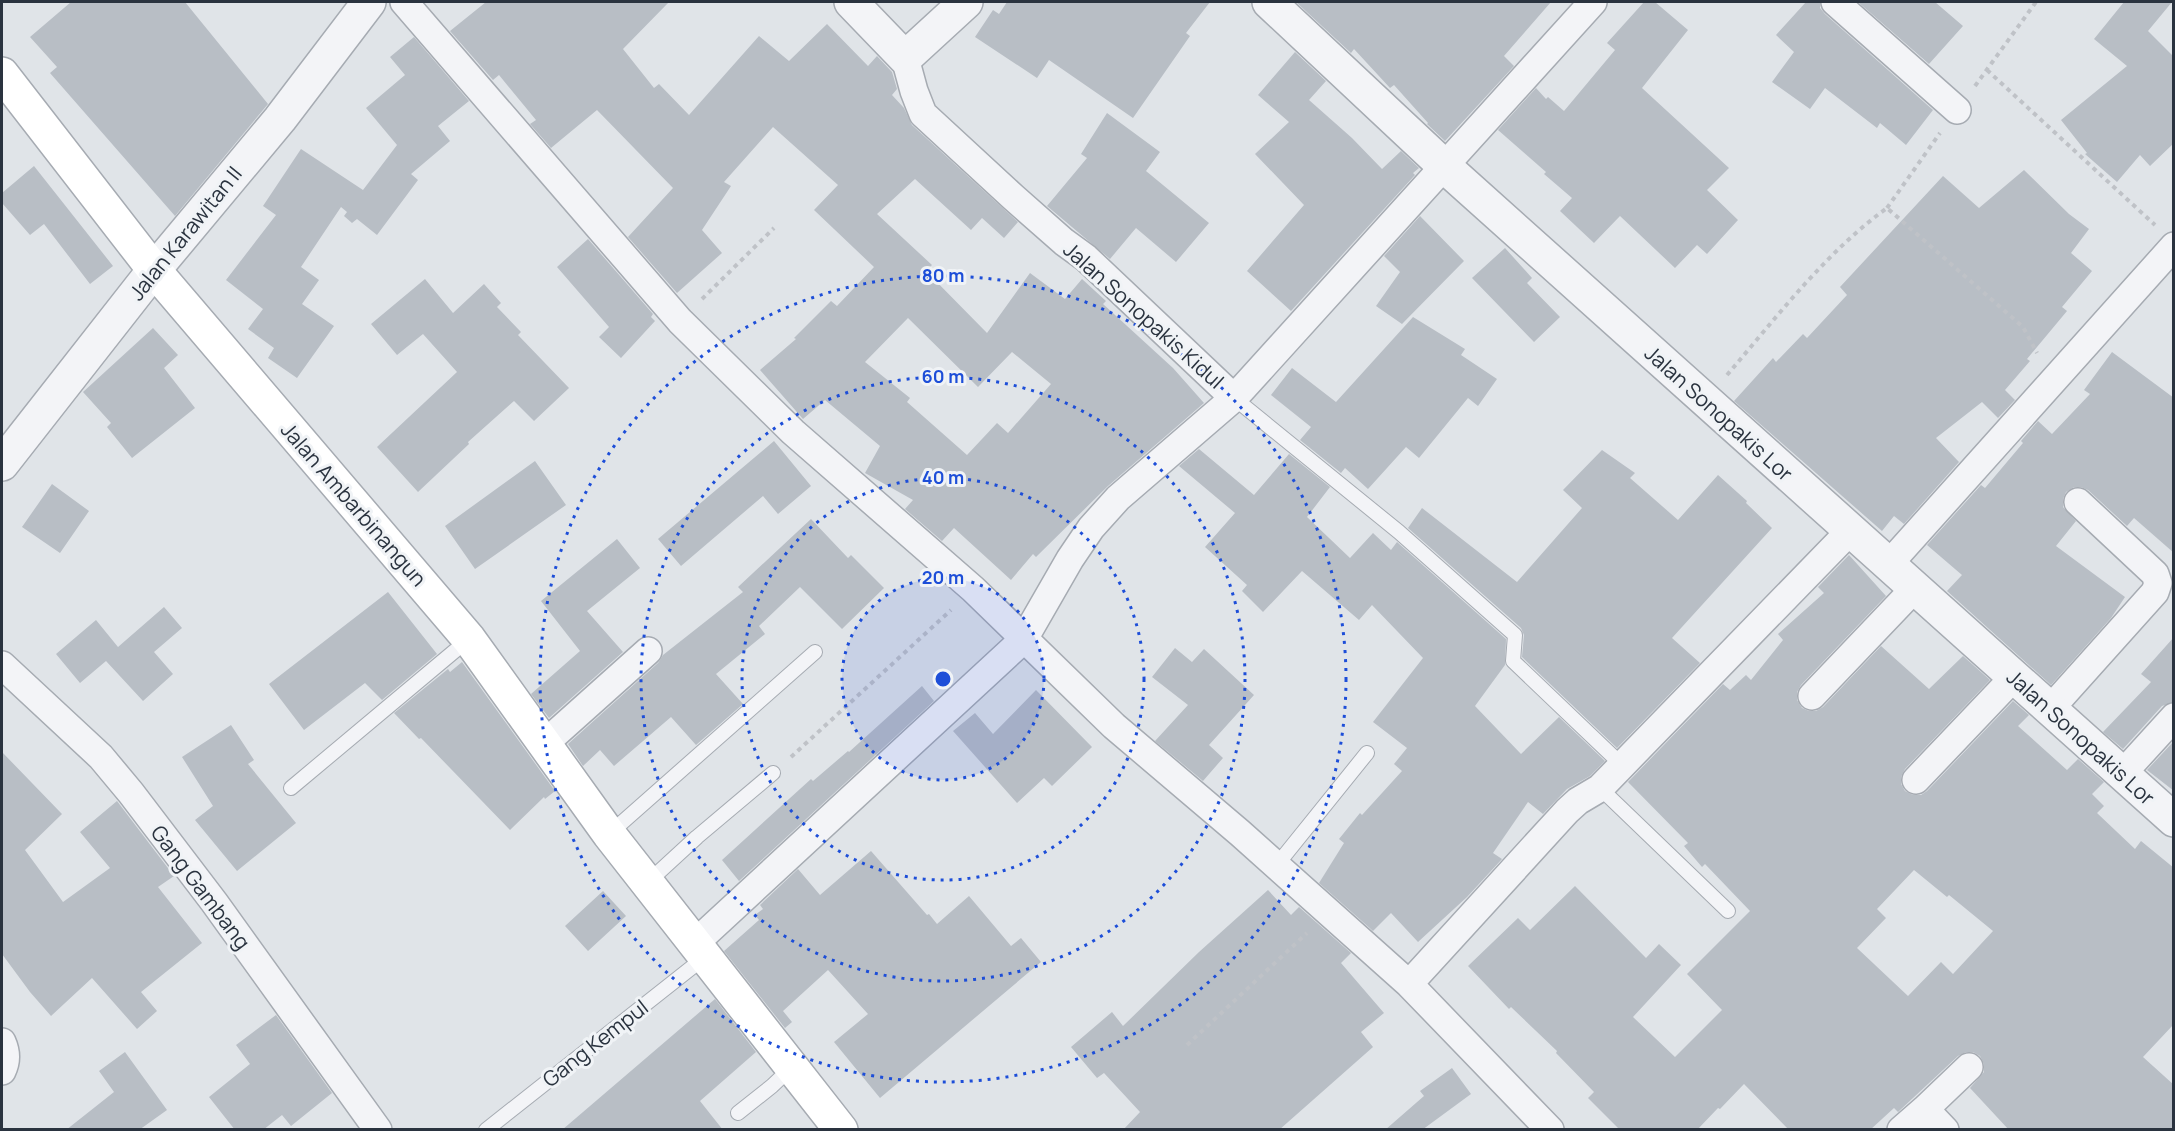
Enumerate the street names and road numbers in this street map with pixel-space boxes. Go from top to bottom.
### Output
street label: Jalan Karawitan II [122,160,248,306]
street label: Jalan Sonopakis Kidul [1058,235,1230,395]
street label: Jalan Sonopakis Lor [1639,339,1799,487]
street label: Jalan Ambarbinangun [275,416,433,592]
street label: Jalan Sonopakis Lor [2001,663,2161,811]
street label: Gang Gambang [145,819,257,955]
street label: Gang Kempul [536,993,654,1093]

